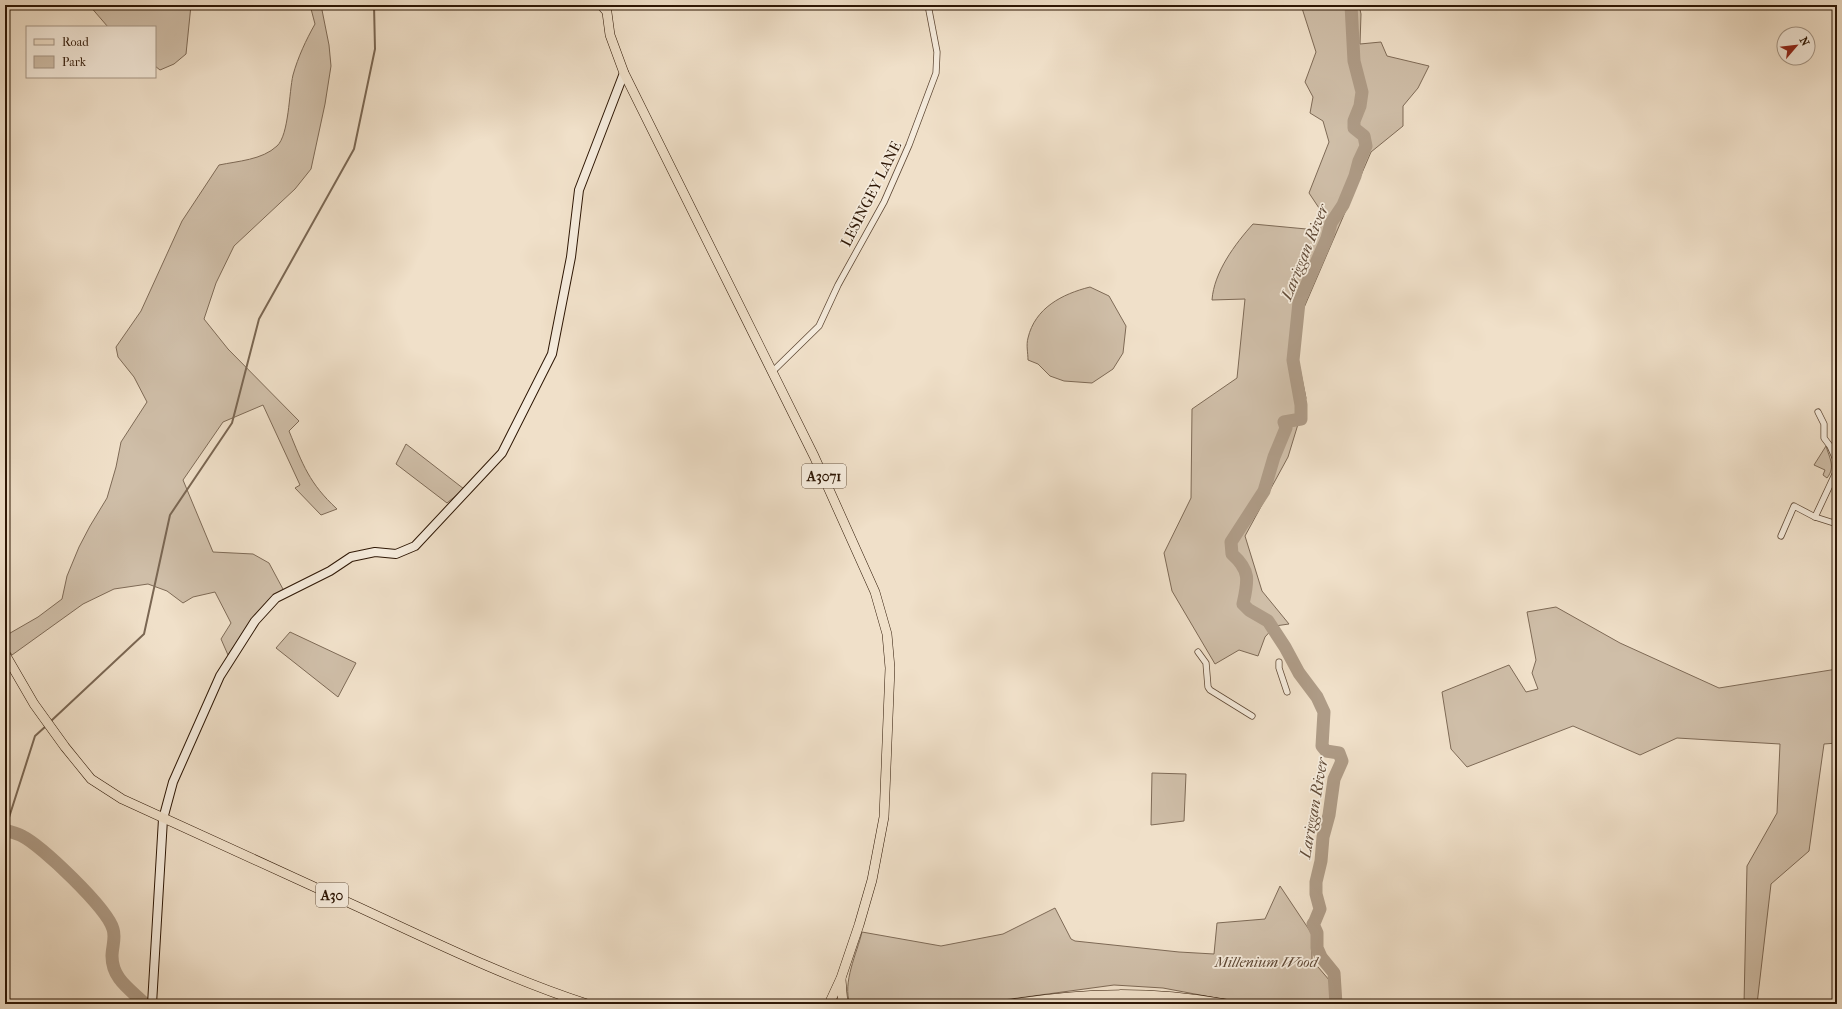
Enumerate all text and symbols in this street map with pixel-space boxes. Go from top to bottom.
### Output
legend [26,26,156,78]
north arrow [1776,26,1816,66]
text: Road [62,35,89,49]
text: N [1797,35,1812,49]
text: Park [62,55,87,69]
street label: LESINGEY LANE [837,138,905,250]
water label: Lariggan River [1276,200,1333,304]
road number: A3071 [802,464,846,488]
water label: Lariggan River [1295,755,1332,861]
road number: A30 [316,883,348,907]
park label: Millenium Wood [1214,953,1320,971]

